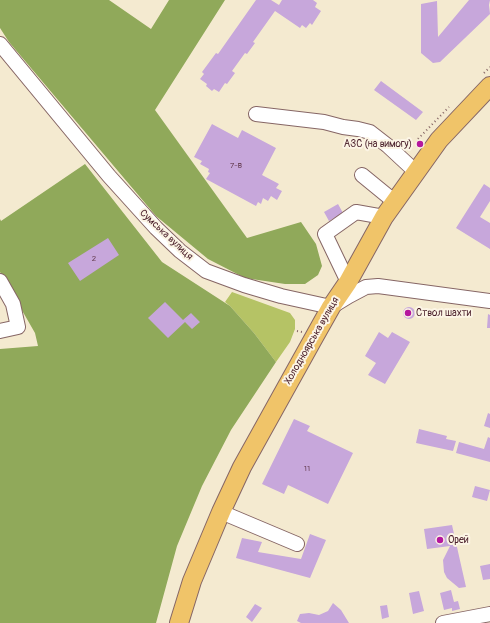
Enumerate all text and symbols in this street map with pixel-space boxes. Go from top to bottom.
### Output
place label: АЗС (на вимогу) [344,138,412,150]
marker: АЗС (на вимогу) [415,139,425,149]
house number: 7-В [230,161,242,171]
street label: Сумська вулиця [137,207,195,263]
house number: 2 [92,254,96,264]
street label: Холодноярська вулиця [282,295,342,387]
place label: Ствол шахти [416,307,471,319]
marker: Ствол шахти [403,308,413,318]
house number: 11 [304,464,310,474]
place label: Орей [448,534,469,546]
marker: Орей [435,535,445,545]

